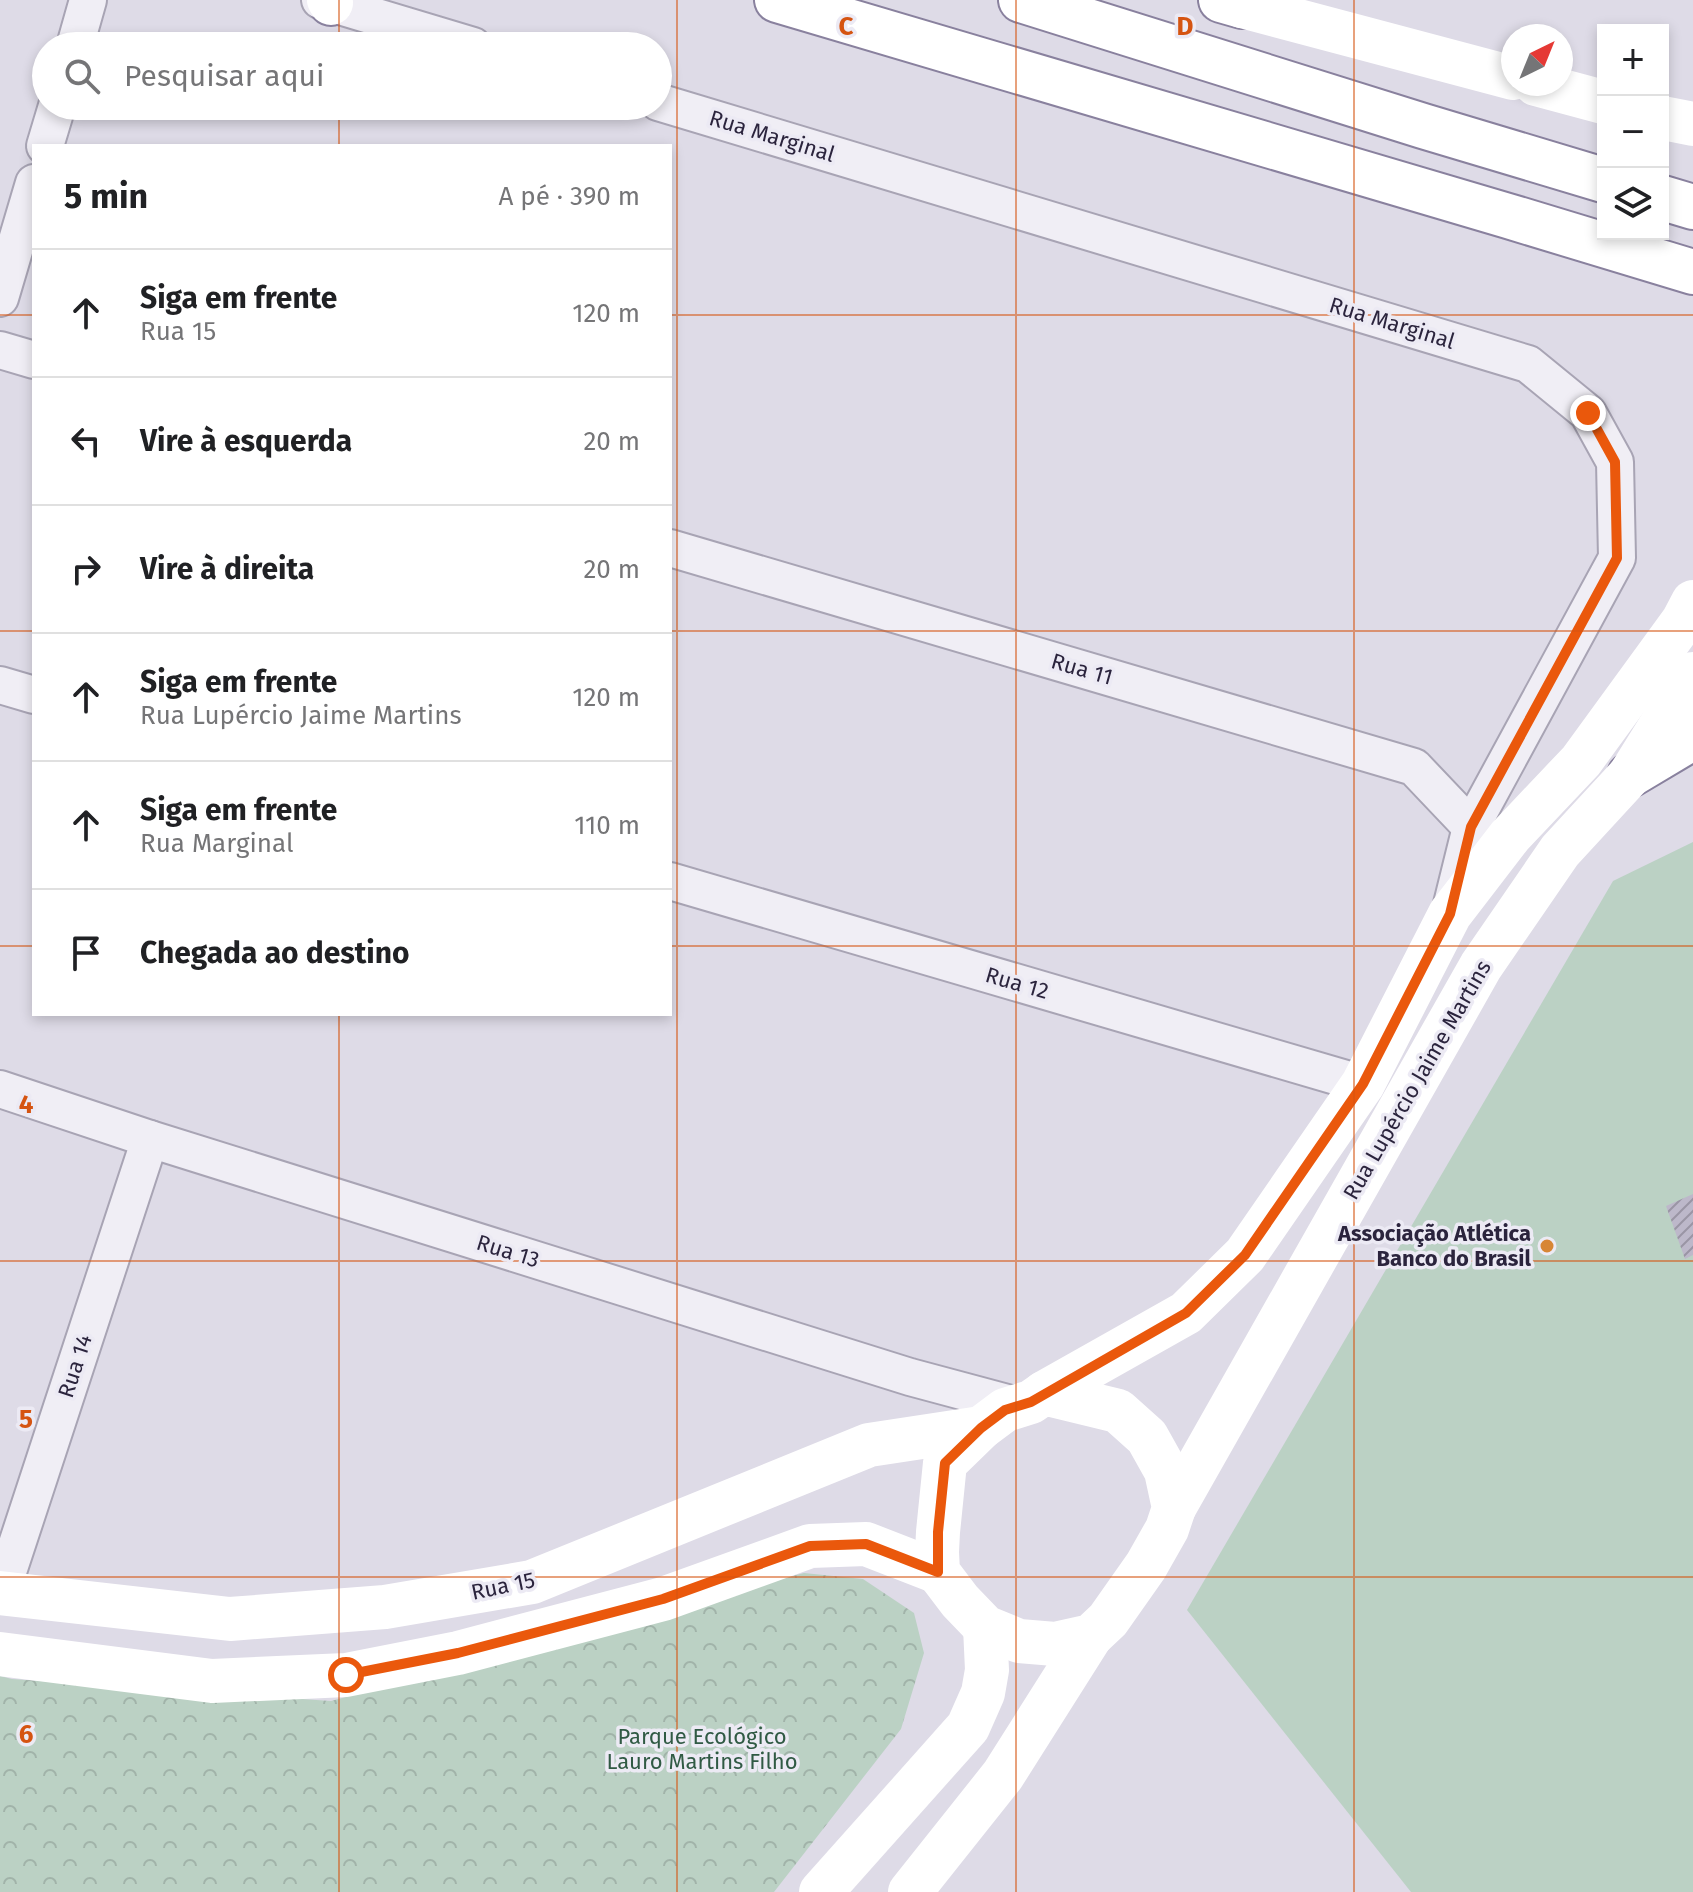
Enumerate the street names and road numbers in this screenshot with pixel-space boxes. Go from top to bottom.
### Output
street label: Rua Marginal [706,104,838,168]
street label: Rua Marginal [1326,291,1458,355]
street label: Rua 11 [1048,647,1116,691]
street label: Rua Lupércio Jaime Martins [1337,955,1497,1205]
street label: Rua 12 [982,961,1052,1005]
street label: Rua 13 [473,1229,543,1273]
street label: Rua 14 [52,1331,98,1401]
street label: Rua 15 [469,1566,537,1606]

